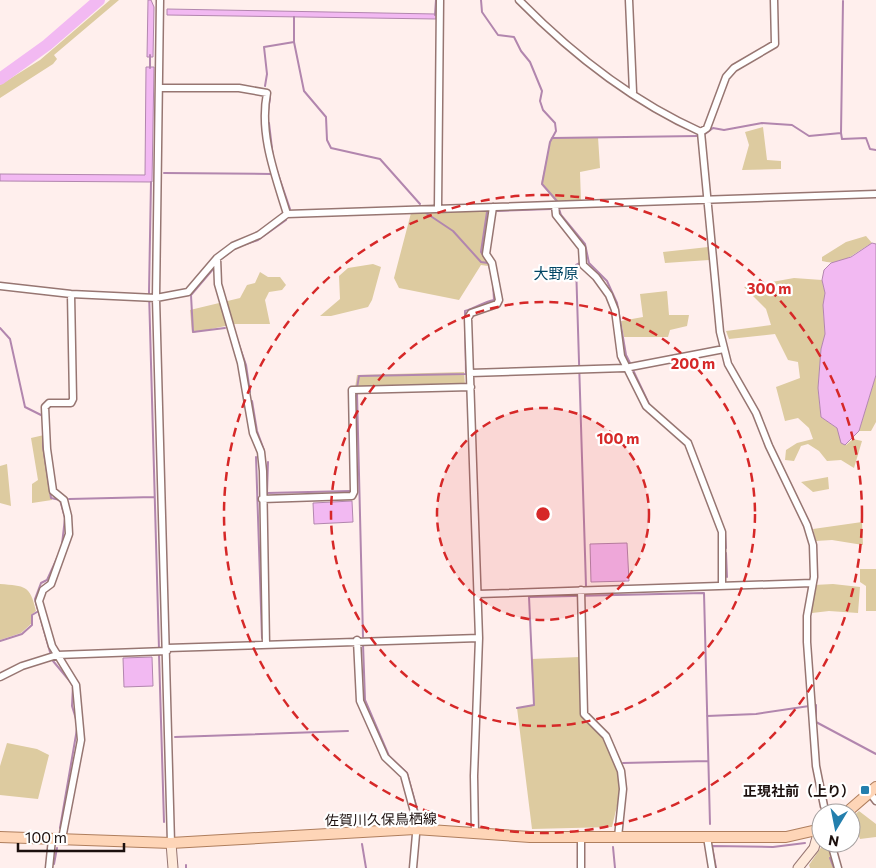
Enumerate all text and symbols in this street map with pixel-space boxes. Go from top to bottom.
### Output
district label: 大野原 [533,264,579,282]
text: 300 m [747,279,791,297]
text: 200 m [671,354,715,372]
text: 100 m [597,429,639,447]
centre of rings [534,505,552,523]
place label: 正現社前（上り） [743,782,855,799]
marker: 正現社前（上り） [859,784,871,796]
north arrow [811,803,861,853]
street label: 佐賀川久保鳥栖線 [325,810,437,828]
scale bar [18,820,124,852]
text: 100 m [25,828,67,846]
text: N [827,832,840,851]

